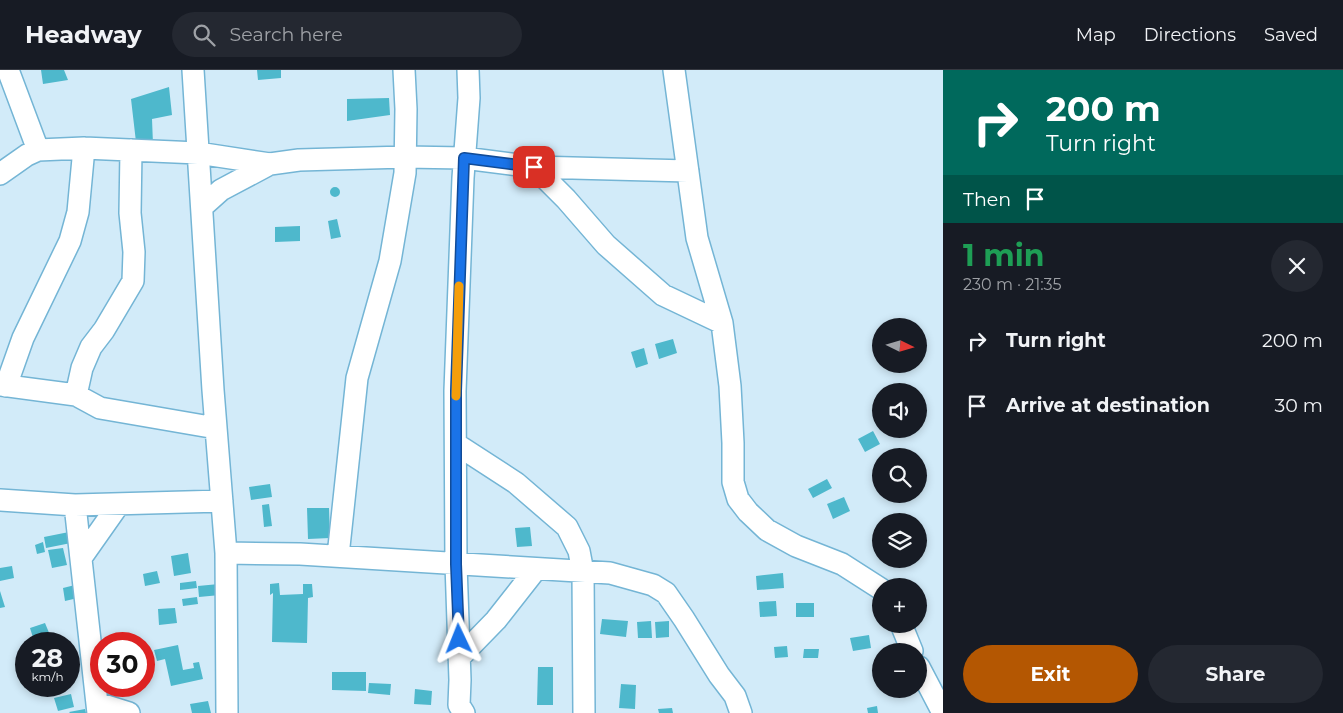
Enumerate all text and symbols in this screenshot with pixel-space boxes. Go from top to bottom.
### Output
search box [172,12,522,57]
text: Headway [25,20,142,49]
icon: search [190,21,218,49]
text: Search here [230,23,343,46]
text: Map [1076,24,1116,46]
text: Directions [1144,24,1236,46]
text: Saved [1264,24,1318,46]
text: 200 m [1046,87,1161,130]
icon: right [963,90,1028,155]
text: Turn right [1046,130,1156,157]
pin [513,146,555,188]
icon: arrive [520,153,548,181]
icon: arrive [1021,185,1049,213]
text: Then [963,188,1011,211]
text: 1 min [963,237,1044,274]
button: close [1271,240,1323,292]
text: 230 m · 21:35 [963,275,1061,294]
north arrow [872,318,928,372]
map controls [872,318,927,698]
icon: right [963,327,991,355]
text: Turn right [1006,329,1106,352]
text: 200 m [1262,329,1323,352]
button: sound [872,383,927,438]
icon: arrive [963,392,991,420]
text: Arrive at destination [1006,394,1210,417]
text: 30 m [1275,394,1323,417]
button: search [872,448,927,503]
button: layers [872,513,927,568]
button: + [872,578,927,633]
position arrow [432,612,484,664]
speed limit sign: 30 [90,632,155,697]
text: 28 [32,643,63,673]
button: − [872,643,927,698]
button: Exit [963,645,1138,703]
button: Share [1148,645,1323,703]
text: km/h [31,669,64,684]

